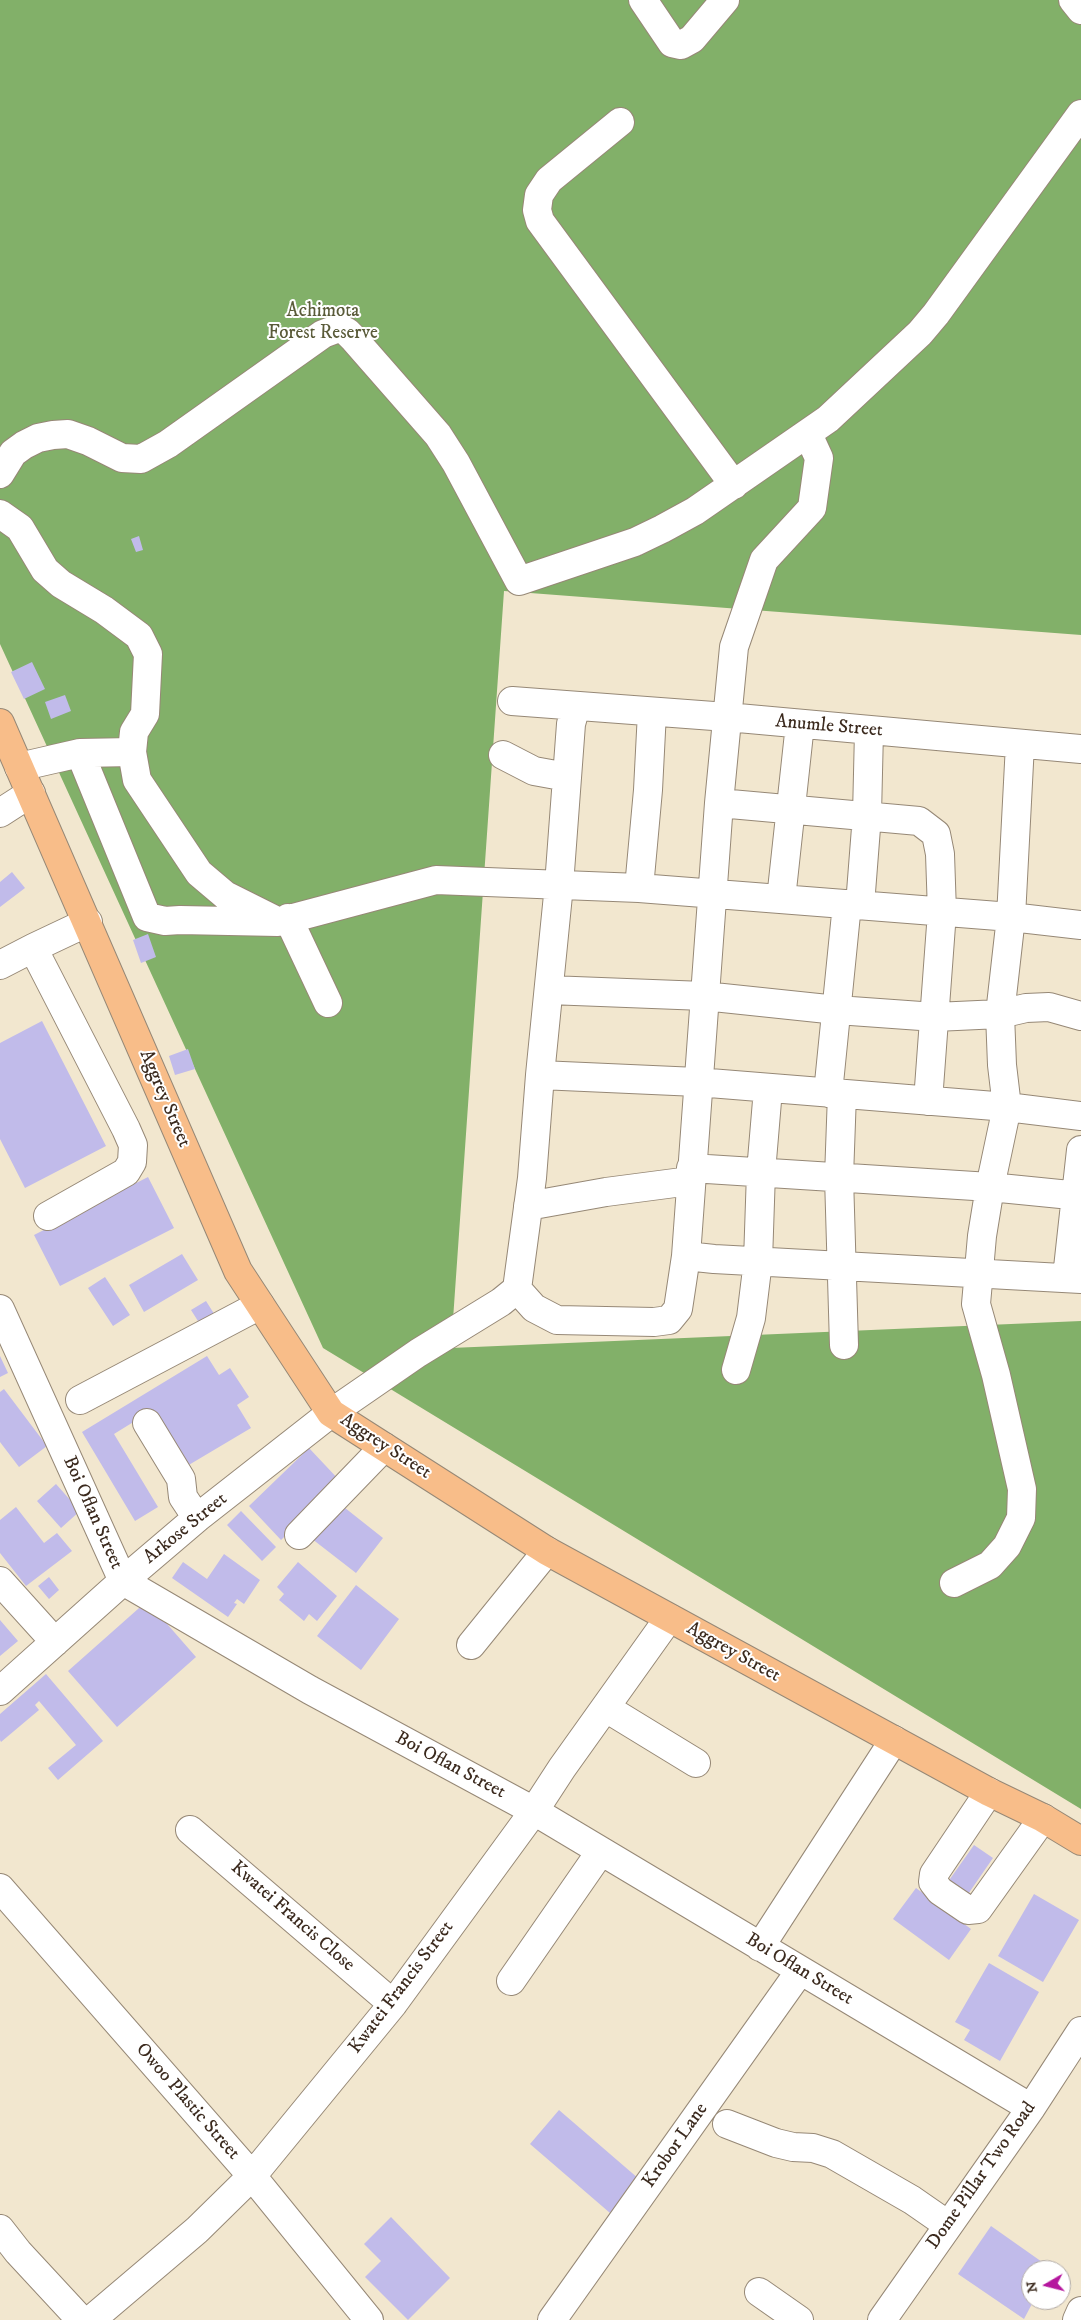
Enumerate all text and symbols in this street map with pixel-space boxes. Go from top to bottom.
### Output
park label: Achimota Forest Reserve [268,301,378,345]
street label: Anumle Street [774,711,884,743]
street label: Aggrey Street [133,1047,195,1151]
street label: Aggrey Street [335,1409,435,1485]
street label: Boi Oflan Street [57,1453,127,1573]
street label: Arkose Street [140,1488,232,1570]
street label: Aggrey Street [682,1618,784,1688]
street label: Boi Oflan Street [391,1727,509,1805]
street label: Kwatei Francis Close [225,1857,359,1977]
street label: Kwatei Francis Street [345,1917,459,2059]
street label: Boi Oflan Street [741,1929,857,2011]
street label: Owoo Plastic Street [130,2039,244,2165]
street label: Dome Pillar Two Road [923,2098,1041,2254]
street label: Krobor Lane [638,2099,714,2193]
north arrow [1021,2260,1071,2310]
text: N [1022,2280,1042,2294]

